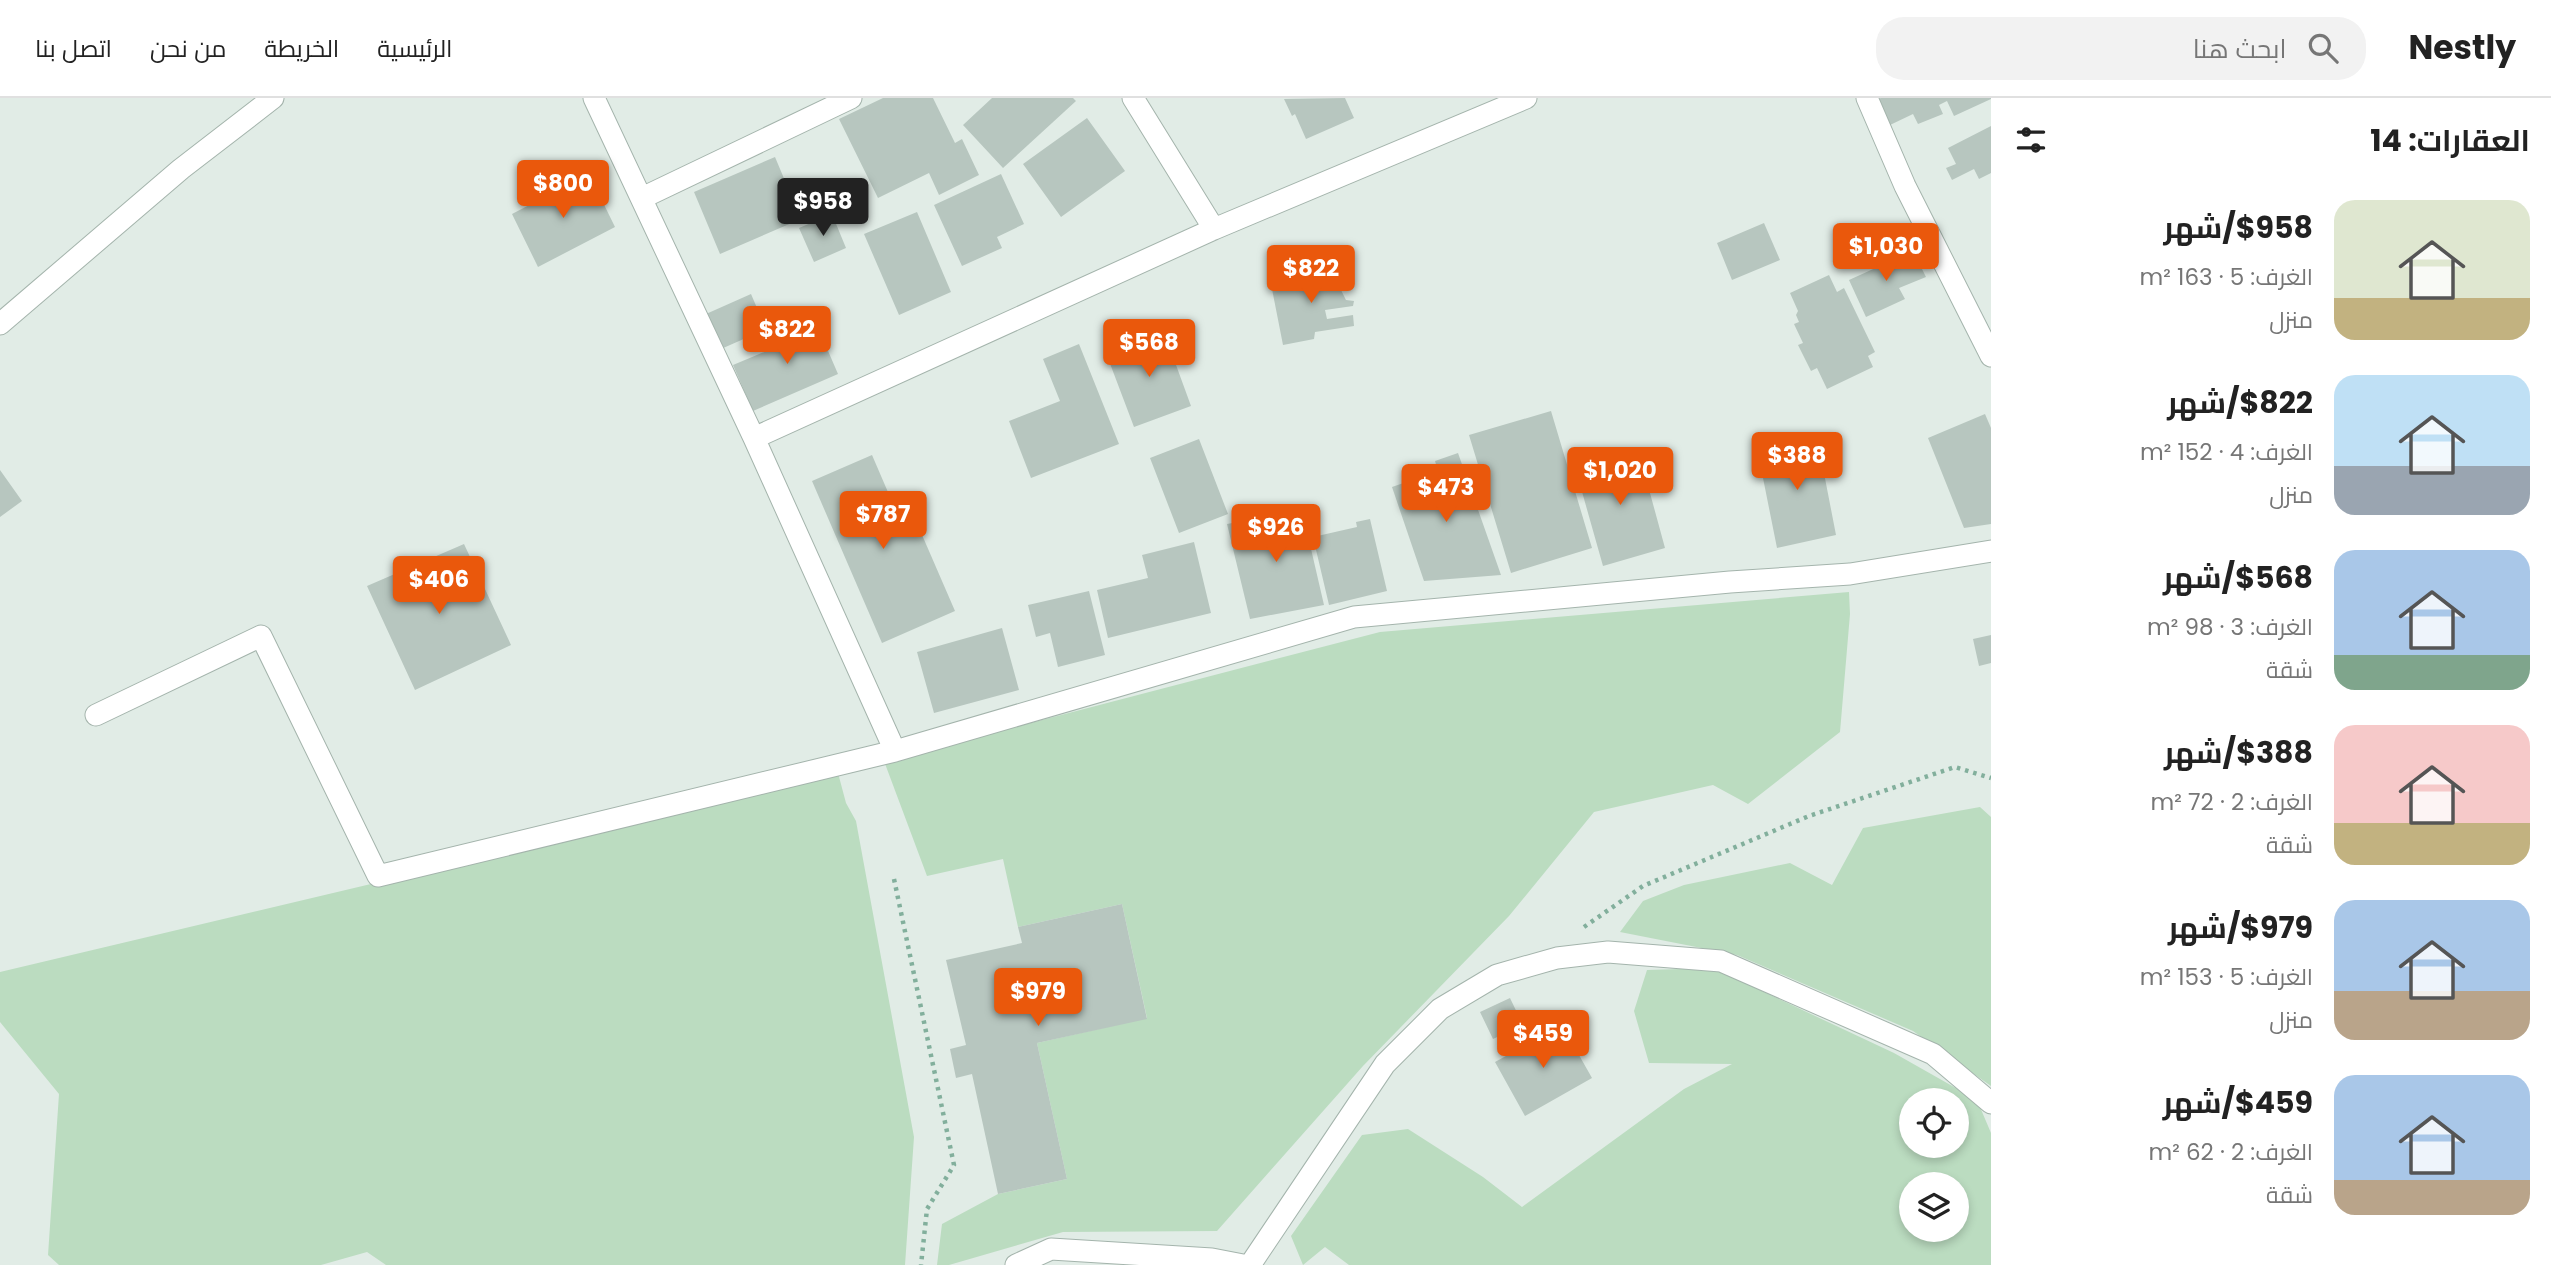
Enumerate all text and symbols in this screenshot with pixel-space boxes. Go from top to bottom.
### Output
search box [1876,17,2366,80]
text: Nestly [2408,24,2516,71]
icon: search [2304,29,2342,67]
text: ابحث هنا [2193,31,2286,67]
text: اتصل بنا [35,32,112,65]
text: من نحن [150,32,226,65]
text: الخريطة [264,32,339,65]
text: الرئيسية [377,32,453,65]
text: العقارات: 14 [2370,119,2530,162]
icon: filters [2012,121,2050,159]
pin: $800 [522,160,604,220]
text: $800 [533,167,593,199]
pin: $958 [782,178,864,238]
text: $958 [793,185,853,217]
text: $958/شهر [2164,206,2313,249]
pin: $1,030 [1829,223,1943,283]
icon: home [2390,228,2474,312]
text: $1,030 [1849,230,1923,262]
pin: $822 [1270,246,1352,305]
text: $822 [1283,252,1339,284]
text: الغرف: 5 · 163 m² [2140,261,2313,293]
text: منزل [2269,304,2313,336]
pin: $822 [746,306,828,366]
text: $822 [759,313,815,345]
pin: $568 [1108,320,1190,379]
text: $568 [1119,326,1179,358]
text: $822/شهر [2167,381,2313,424]
icon: home [2390,403,2474,487]
pin: $388 [1756,432,1838,492]
text: الغرف: 4 · 152 m² [2140,436,2313,468]
text: $388 [1768,439,1826,471]
pin: $1,020 [1563,448,1677,507]
text: $1,020 [1583,454,1657,486]
pin: $473 [1405,464,1487,524]
text: $473 [1418,471,1474,503]
text: منزل [2269,479,2313,511]
pin: $787 [842,491,924,551]
text: $787 [856,498,910,530]
pin: $926 [1235,504,1317,564]
text: $926 [1247,511,1305,543]
pin: $406 [398,556,480,616]
text: $568/شهر [2163,556,2313,599]
text: $406 [409,563,469,595]
icon: home [2390,578,2474,662]
text: الغرف: 3 · 98 m² [2147,611,2313,643]
text: شقة [2266,654,2313,686]
text: $388/شهر [2164,731,2313,774]
icon: home [2390,753,2474,837]
text: الغرف: 2 · 72 m² [2151,786,2313,818]
text: شقة [2266,829,2313,861]
text: $979/شهر [2168,906,2313,949]
icon: home [2390,928,2474,1012]
text: الغرف: 5 · 153 m² [2140,961,2313,993]
pin: $979 [997,968,1079,1028]
text: $979 [1010,975,1066,1007]
text: منزل [2269,1004,2313,1036]
pin: $459 [1502,1010,1584,1070]
text: $459 [1513,1017,1573,1049]
text: $459/شهر [2163,1081,2313,1124]
map controls [1899,1088,1969,1242]
button: locate [1899,1088,1969,1158]
icon: home [2390,1103,2474,1187]
text: الغرف: 2 · 62 m² [2148,1136,2313,1168]
button: layers [1899,1172,1969,1242]
text: شقة [2266,1179,2313,1211]

